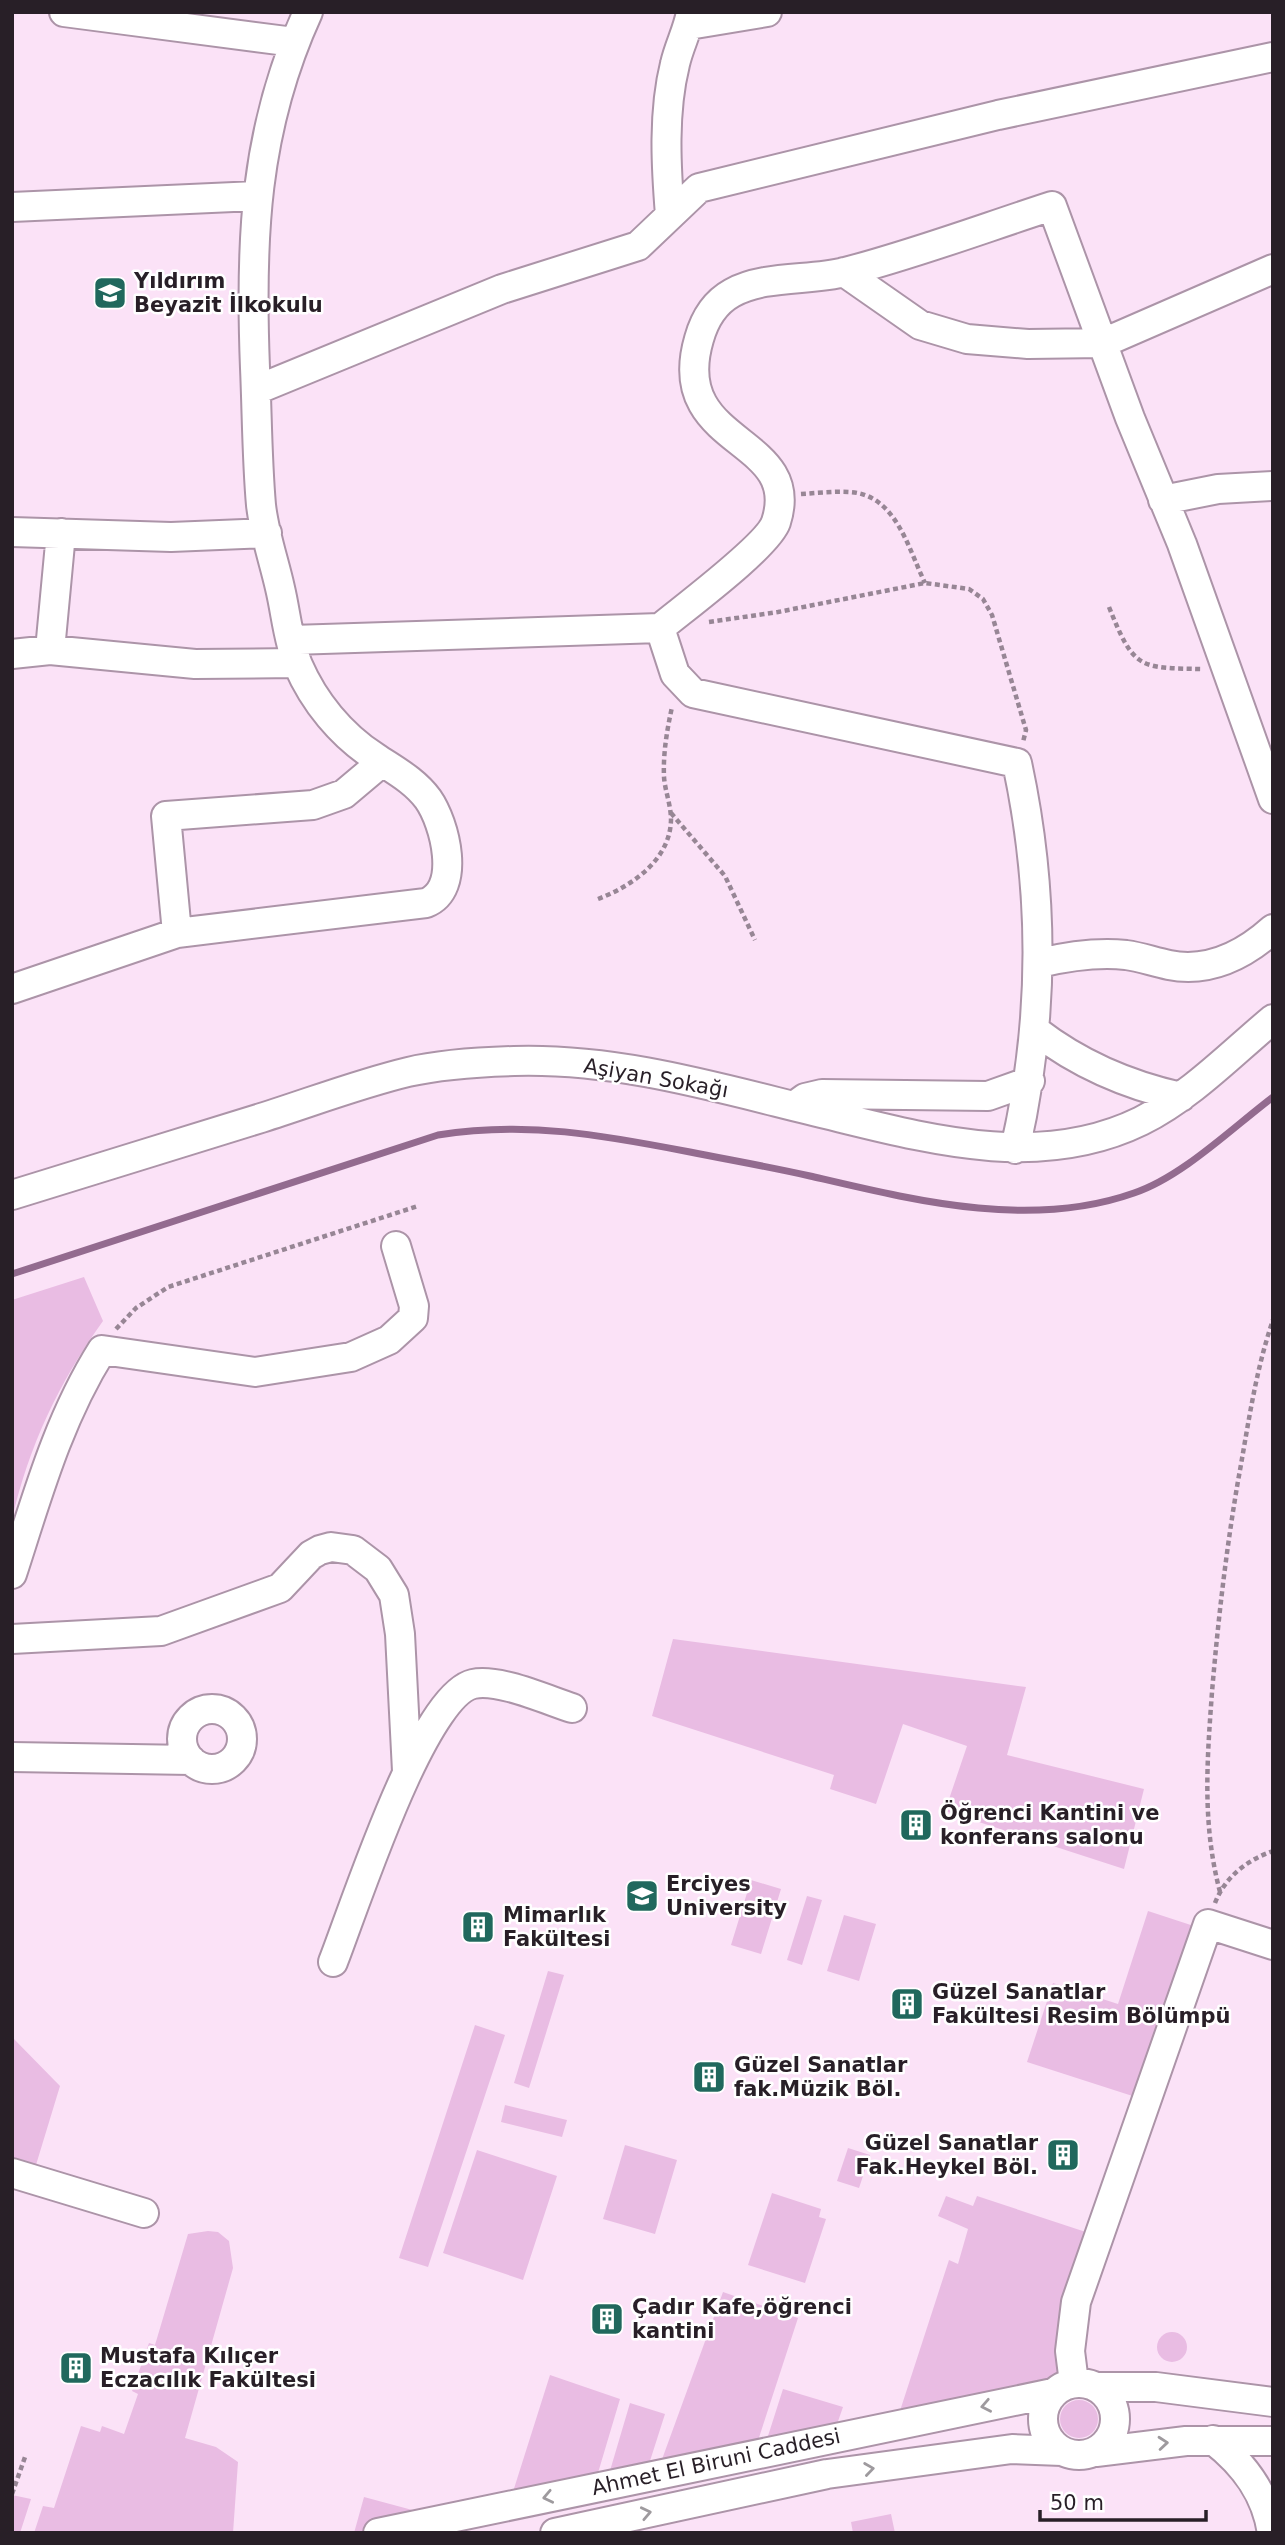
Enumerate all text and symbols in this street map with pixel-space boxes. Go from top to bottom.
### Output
place label: Yıldırım Beyazit İlkokulu [133,269,323,317]
school or university icon: Yıldırım Beyazit İlkokulu [91,274,129,312]
street label: Aşiyan Sokağı [582,1053,730,1103]
place label: Öğrenci Kantini ve konferans salonu [940,1800,1159,1849]
building icon: Öğrenci Kantini ve konferans salonu [897,1806,935,1844]
place label: Erciyes University [666,1872,787,1920]
school or university icon: Erciyes University [623,1877,661,1915]
place label: Mimarlık Fakültesi [503,1903,610,1951]
building icon: Mimarlık Fakültesi [459,1908,497,1946]
place label: Güzel Sanatlar Fakültesi Resim Bölümpü [932,1980,1230,2028]
building icon: Güzel Sanatlar Fakültesi Resim Bölümpü [888,1985,926,2023]
place label: Güzel Sanatlar fak.Müzik Böl. [734,2053,908,2101]
building icon: Güzel Sanatlar fak.Müzik Böl. [690,2058,728,2096]
place label: Güzel Sanatlar Fak.Heykel Böl. [856,2131,1039,2179]
building icon: Güzel Sanatlar Fak.Heykel Böl. [1044,2136,1082,2174]
place label: Çadır Kafe,öğrenci kantini [632,2295,852,2343]
building icon: Çadır Kafe,öğrenci kantini [588,2300,626,2338]
place label: Mustafa Kılıçer Eczacılık Fakültesi [100,2344,316,2392]
building icon: Mustafa Kılıçer Eczacılık Fakültesi [57,2349,95,2387]
one-way arrow [980,2398,992,2413]
street label: Ahmet El Biruni Caddesi [589,2424,843,2500]
one-way arrow [1158,2436,1169,2451]
one-way arrow [863,2461,875,2476]
scale bar [1040,2478,1206,2522]
one-way arrow [542,2489,554,2504]
text: 50 m [1050,2491,1104,2515]
one-way arrow [640,2507,652,2522]

